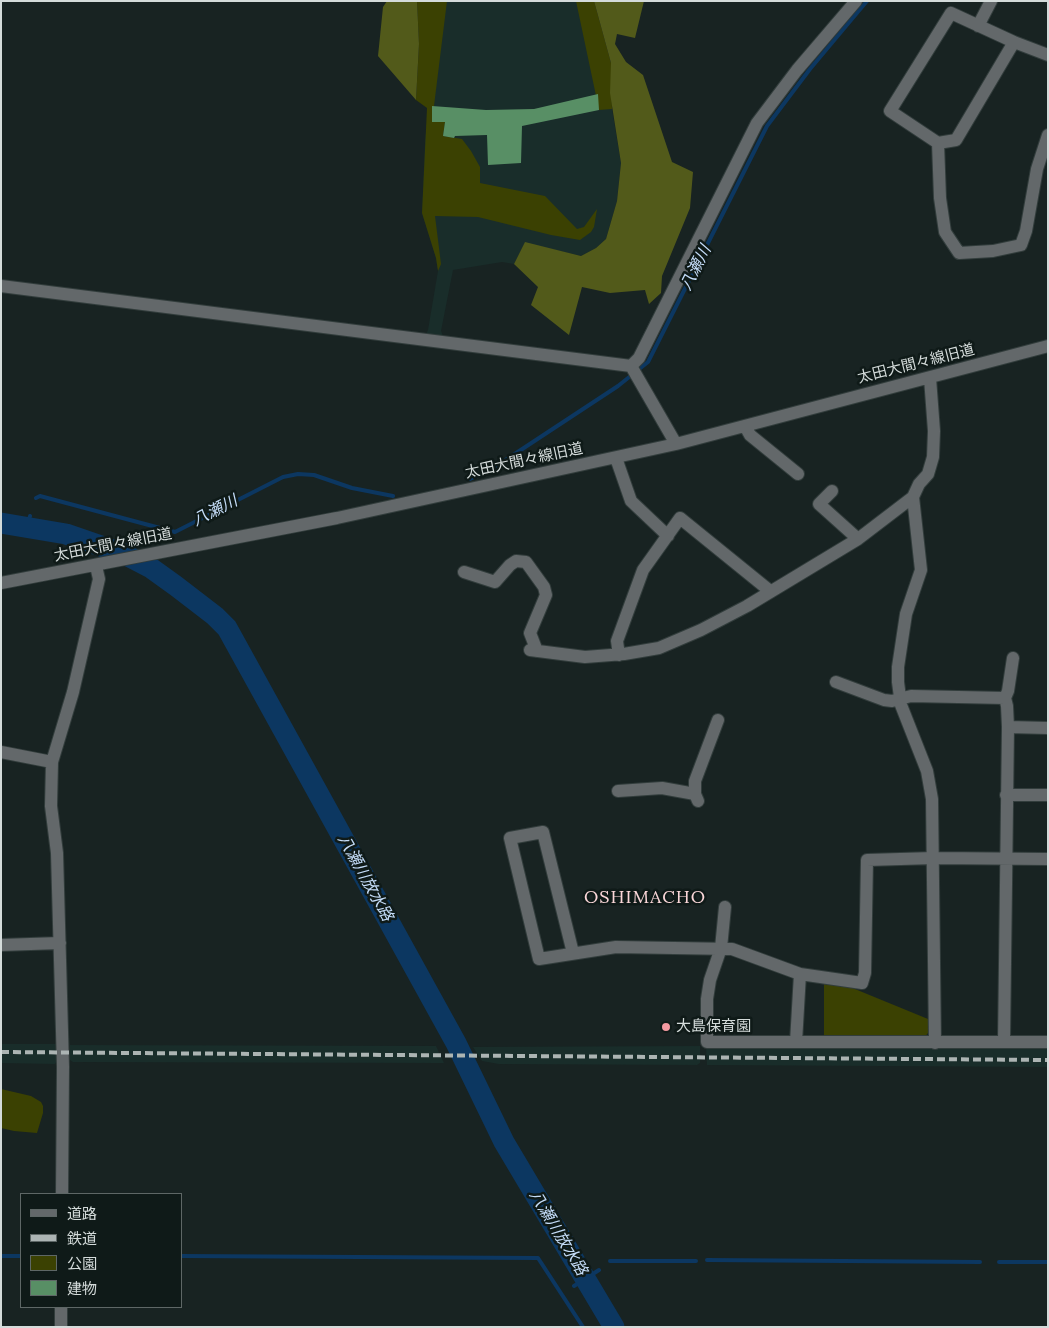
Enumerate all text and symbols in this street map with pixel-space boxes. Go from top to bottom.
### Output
water label: 八瀬川 [677,242,715,294]
street label: 太田大間々線旧道 [856,341,976,387]
street label: 太田大間々線旧道 [463,440,585,482]
water label: 八瀬川 [189,492,241,530]
street label: 太田大間々線旧道 [52,525,174,565]
water label: 八瀬川放水路 [333,831,397,925]
district label: OSHIMACHO [583,887,707,909]
place label: 大島保育園 [676,1018,751,1036]
marker: 大島保育園 [660,1021,672,1033]
water label: 八瀬川放水路 [525,1187,591,1279]
legend [20,1193,182,1308]
text: 道路 [67,1204,97,1223]
text: 鉄道 [67,1229,97,1248]
text: 公園 [67,1254,97,1273]
text: 建物 [67,1279,97,1298]

